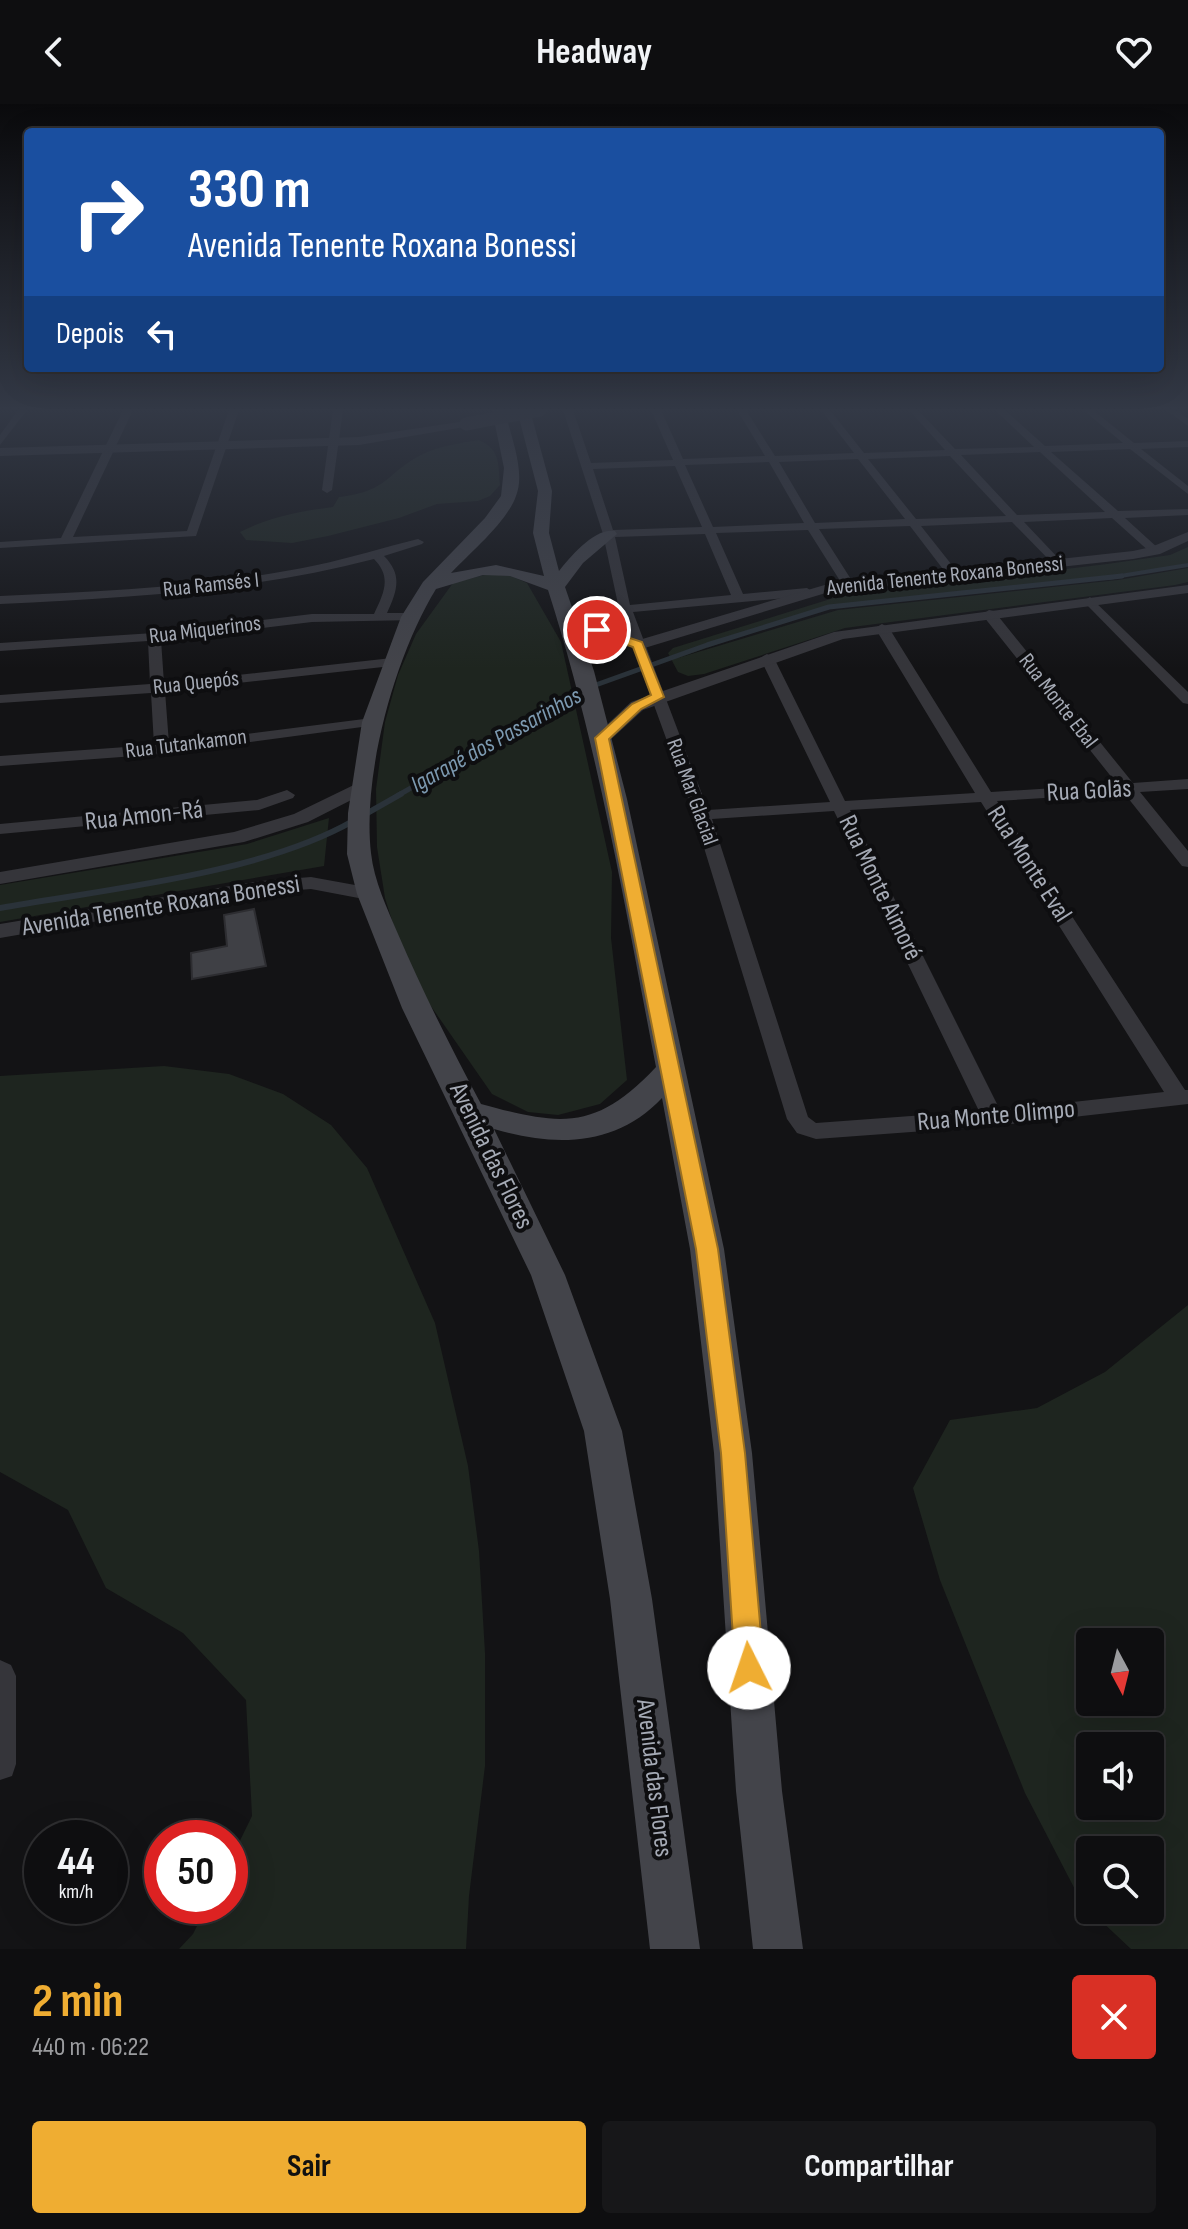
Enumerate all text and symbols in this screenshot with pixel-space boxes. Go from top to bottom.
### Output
icon: back [32,30,76,74]
icon: heart [1112,30,1156,74]
text: Headway [536,31,652,74]
text: 330 m [188,157,311,224]
icon: right [56,160,160,264]
text: Avenida Tenente Roxana Bonessi [188,225,577,268]
icon: left [140,312,184,356]
text: Depois [56,316,124,352]
street label: Avenida Tenente Roxana Bonessi [824,550,1065,602]
street label: Rua Ramsés I [162,567,260,603]
pin [563,596,631,664]
icon: arrive [575,608,619,652]
street label: Rua Miquerinos [148,610,263,650]
street label: Rua Monte Ebal [1013,648,1103,754]
street label: Rua Quepós [152,665,240,701]
water label: Igarapé dos Passarinhos [406,681,587,799]
street label: Rua Tutankamon [124,723,248,765]
street label: Rua Mar Glacial [660,735,724,849]
street label: Rua Golãs [1046,773,1132,809]
street label: Rua Amon-Rá [83,794,205,838]
street label: Rua Monte Eval [980,800,1078,928]
street label: Rua Monte Aimoré [831,810,929,966]
street label: Avenida Tenente Roxana Bonessi [19,869,302,943]
street label: Avenida das Flores [442,1077,540,1234]
street label: Rua Monte Olimpo [916,1094,1076,1138]
position arrow [707,1626,791,1710]
north arrow [1076,1628,1164,1716]
map controls [1076,1628,1164,1924]
street label: Avenida das Flores [629,1696,679,1859]
button: sound [1076,1732,1164,1820]
speed limit sign: 50 [144,1820,248,1924]
button: search [1076,1836,1164,1924]
text: 44 [57,1838,95,1886]
text: km/h [59,1880,93,1904]
text: 2 min [32,1973,123,2030]
button: close [1072,1975,1156,2059]
text: 440 m · 06:22 [32,2032,149,2063]
button: Sair [32,2121,586,2213]
button: Compartilhar [602,2121,1156,2213]

